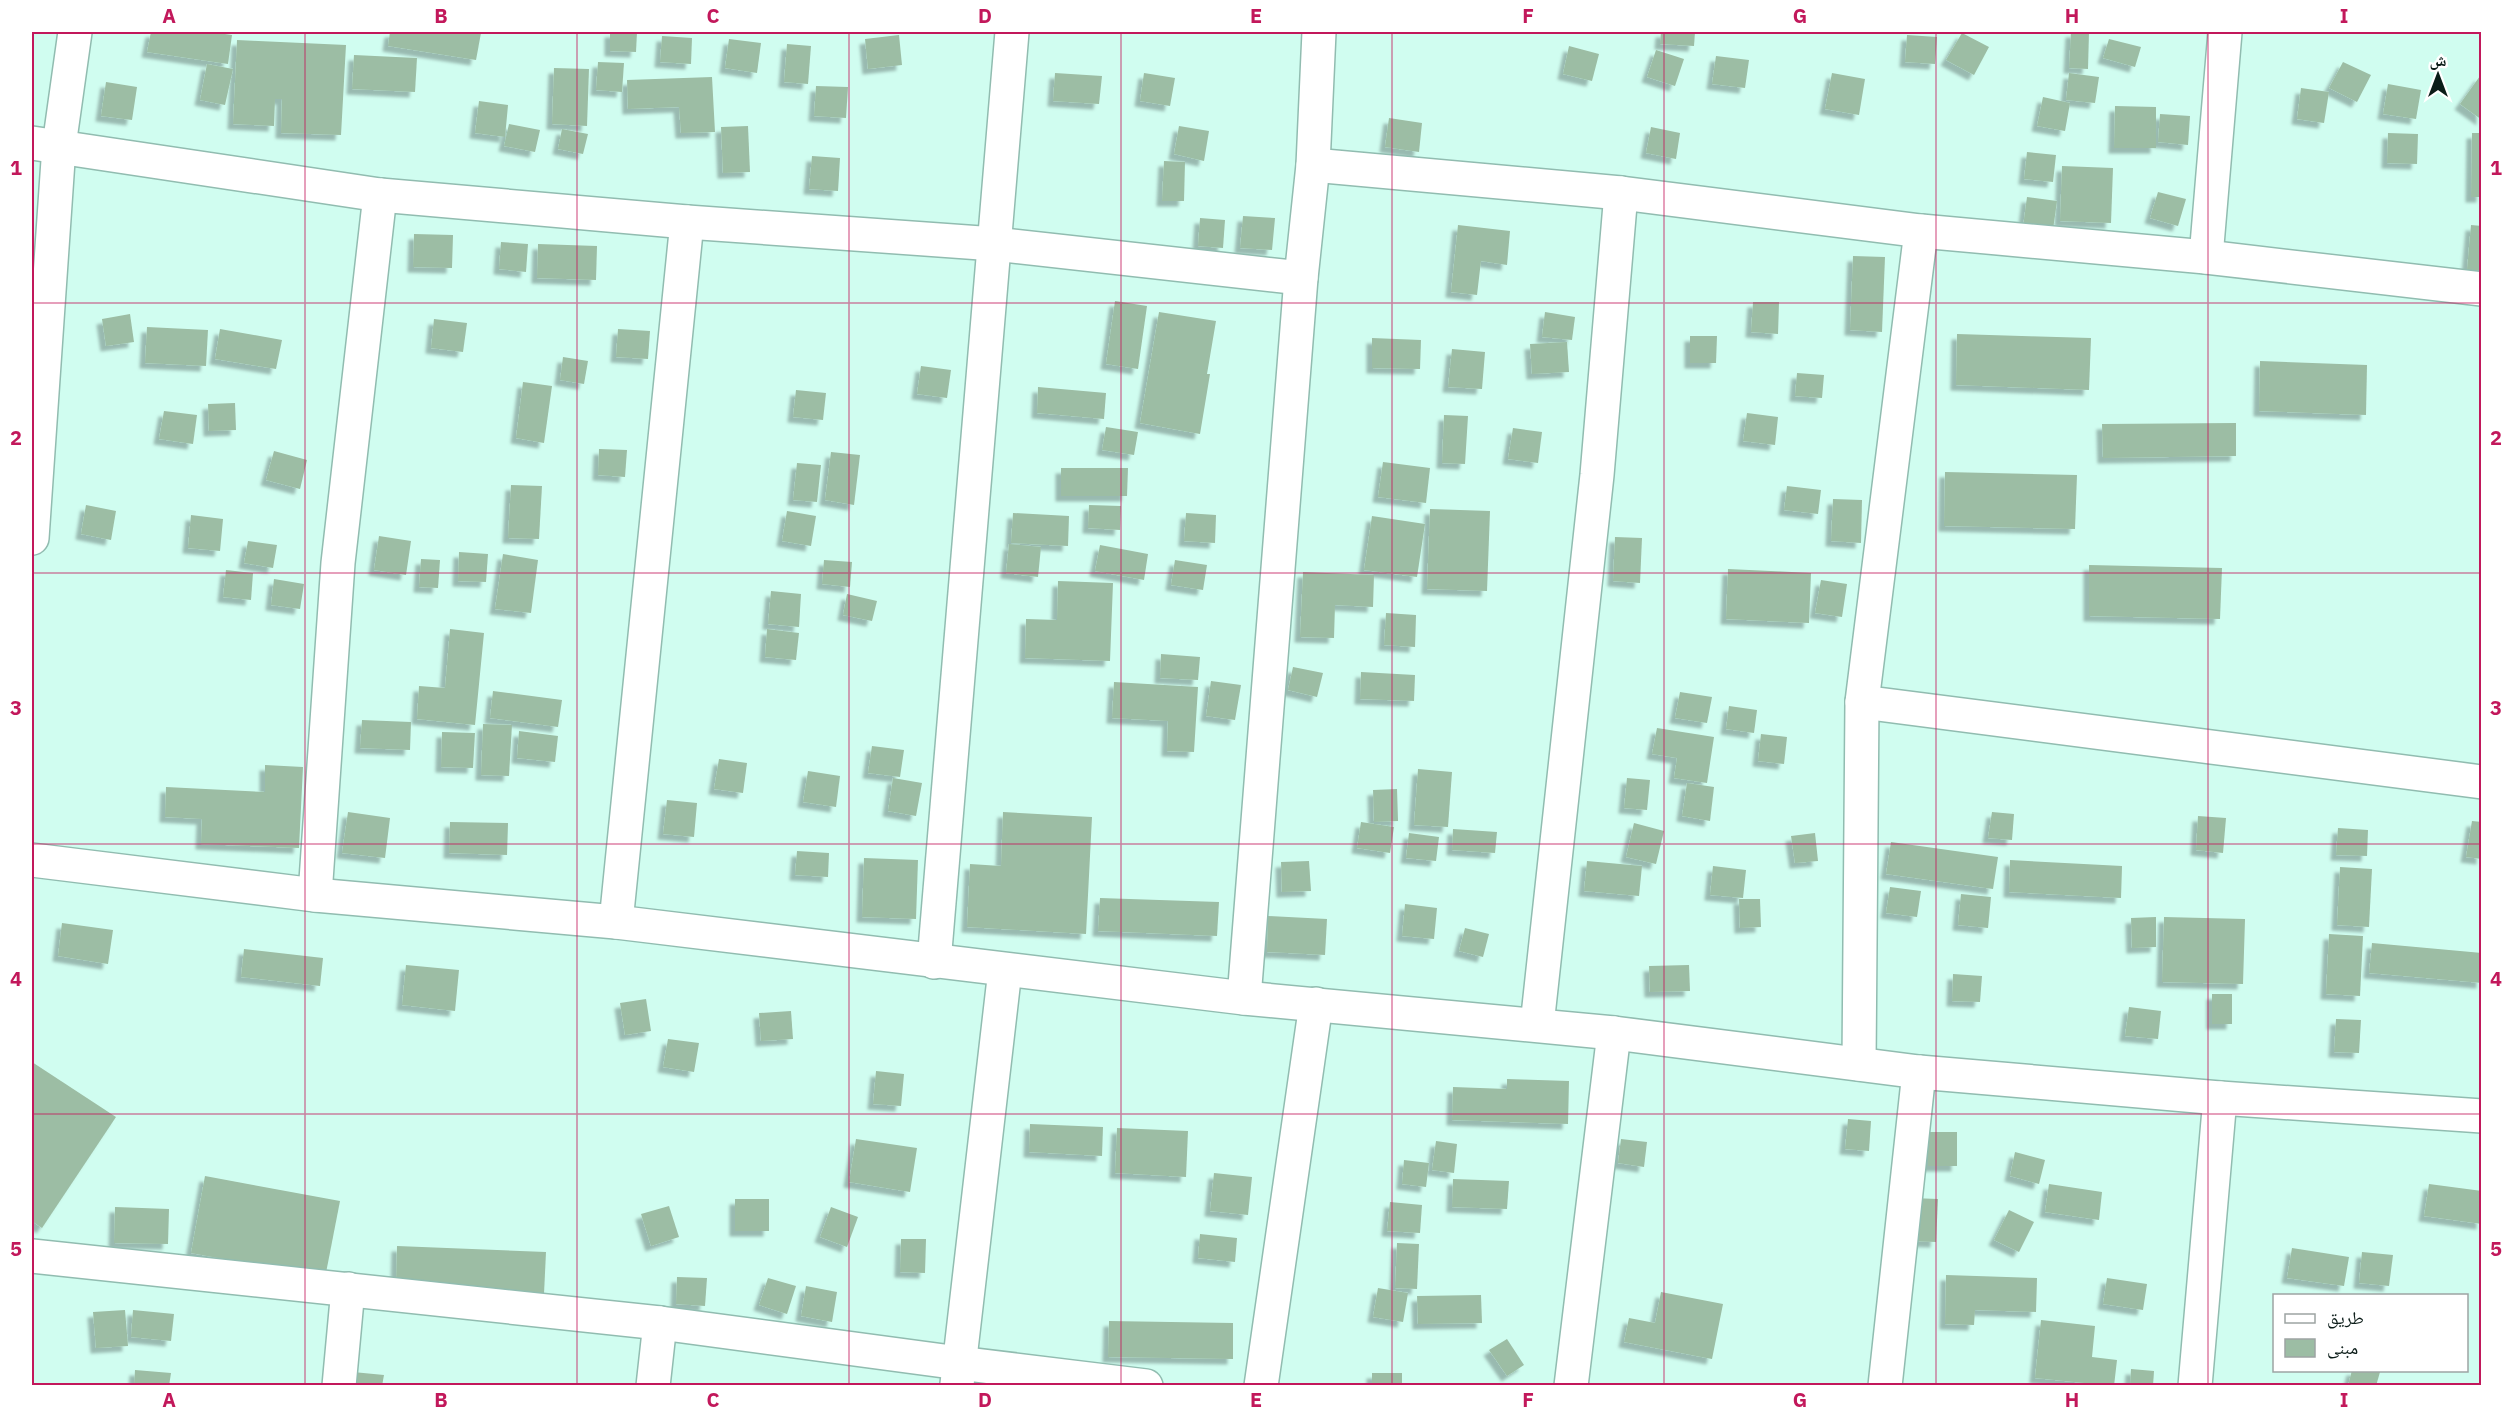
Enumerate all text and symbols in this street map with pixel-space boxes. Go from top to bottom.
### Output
text: A [162,2,176,29]
text: B [434,2,448,29]
text: C [706,2,720,29]
text: D [978,2,992,29]
text: E [1250,2,1262,29]
text: F [1522,2,1534,29]
text: G [1793,2,1807,29]
text: H [2065,2,2079,29]
text: I [2340,2,2348,29]
north arrow [2408,45,2468,105]
text: ش [2430,50,2447,70]
text: 1 [10,154,22,181]
text: 1 [2490,154,2502,181]
text: 2 [10,424,22,451]
text: 2 [2490,424,2502,451]
text: 3 [10,694,22,721]
text: 3 [2490,694,2502,721]
text: 4 [10,965,22,992]
text: 4 [2490,965,2502,992]
text: 5 [10,1235,22,1262]
text: 5 [2490,1235,2502,1262]
legend [2273,1294,2468,1372]
text: طريق [2327,1306,2364,1329]
text: مبنى [2327,1336,2358,1359]
text: A [162,1386,176,1413]
text: B [434,1386,448,1413]
text: C [706,1386,720,1413]
text: D [978,1386,992,1413]
text: E [1250,1386,1262,1413]
text: F [1522,1386,1534,1413]
text: G [1793,1386,1807,1413]
text: H [2065,1386,2079,1413]
text: I [2340,1386,2348,1413]

